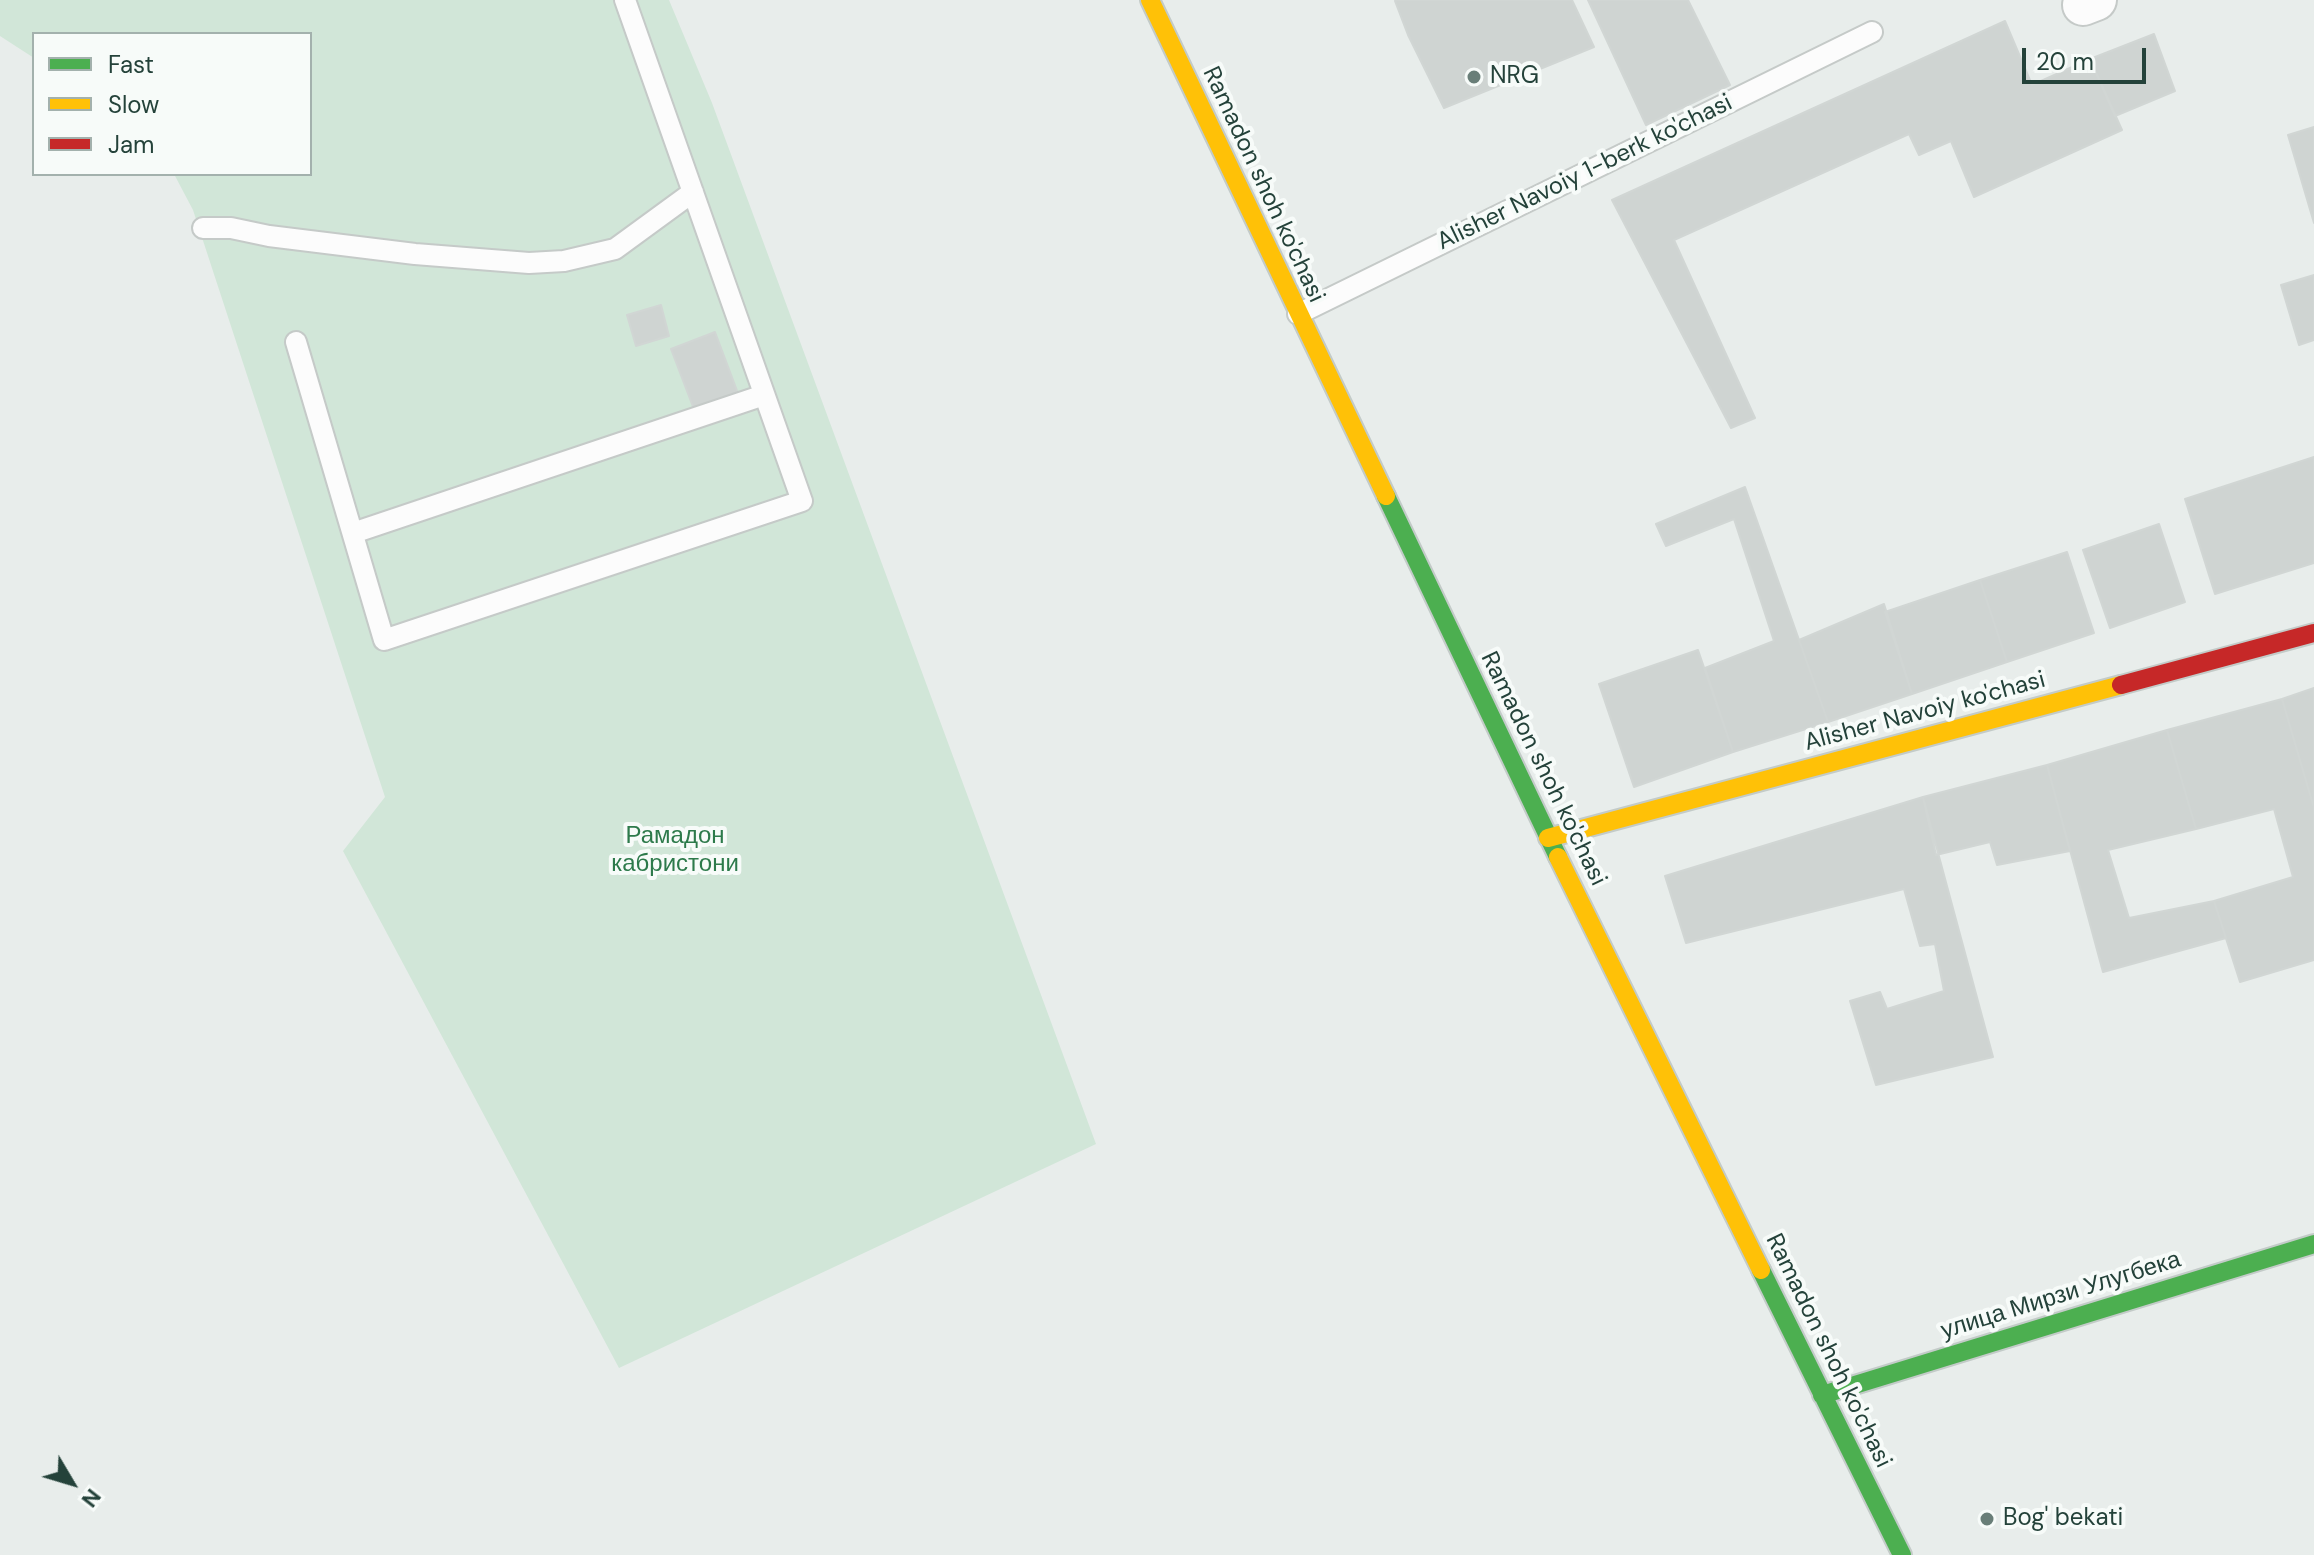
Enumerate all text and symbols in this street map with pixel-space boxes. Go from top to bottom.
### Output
legend [32,32,312,176]
scale bar [2026,32,2150,82]
text: 20 m [2036,46,2094,77]
text: Fast [108,49,154,80]
street label: Ramadon shoh ko'chasi [1196,63,1330,307]
place label: NRG [1490,63,1539,91]
marker: NRG [1465,68,1483,86]
text: Slow [108,89,159,120]
street label: Alisher Navoiy 1-berk ko'chasi [1433,89,1737,257]
text: Jam [108,129,154,160]
street label: Ramadon shoh ko'chasi [1474,647,1612,891]
street label: Alisher Navoiy ko'chasi [1801,666,2049,758]
park label: Рамадон кабристони [611,823,739,879]
street label: Ramadon shoh ko'chasi [1759,1229,1897,1473]
street label: улица Мирзи Улугбека [1938,1246,2184,1346]
north arrow [32,1443,112,1523]
text: N [75,1483,108,1513]
place label: Bog' bekati [2003,1505,2123,1533]
marker: Bog' bekati [1978,1510,1996,1528]

